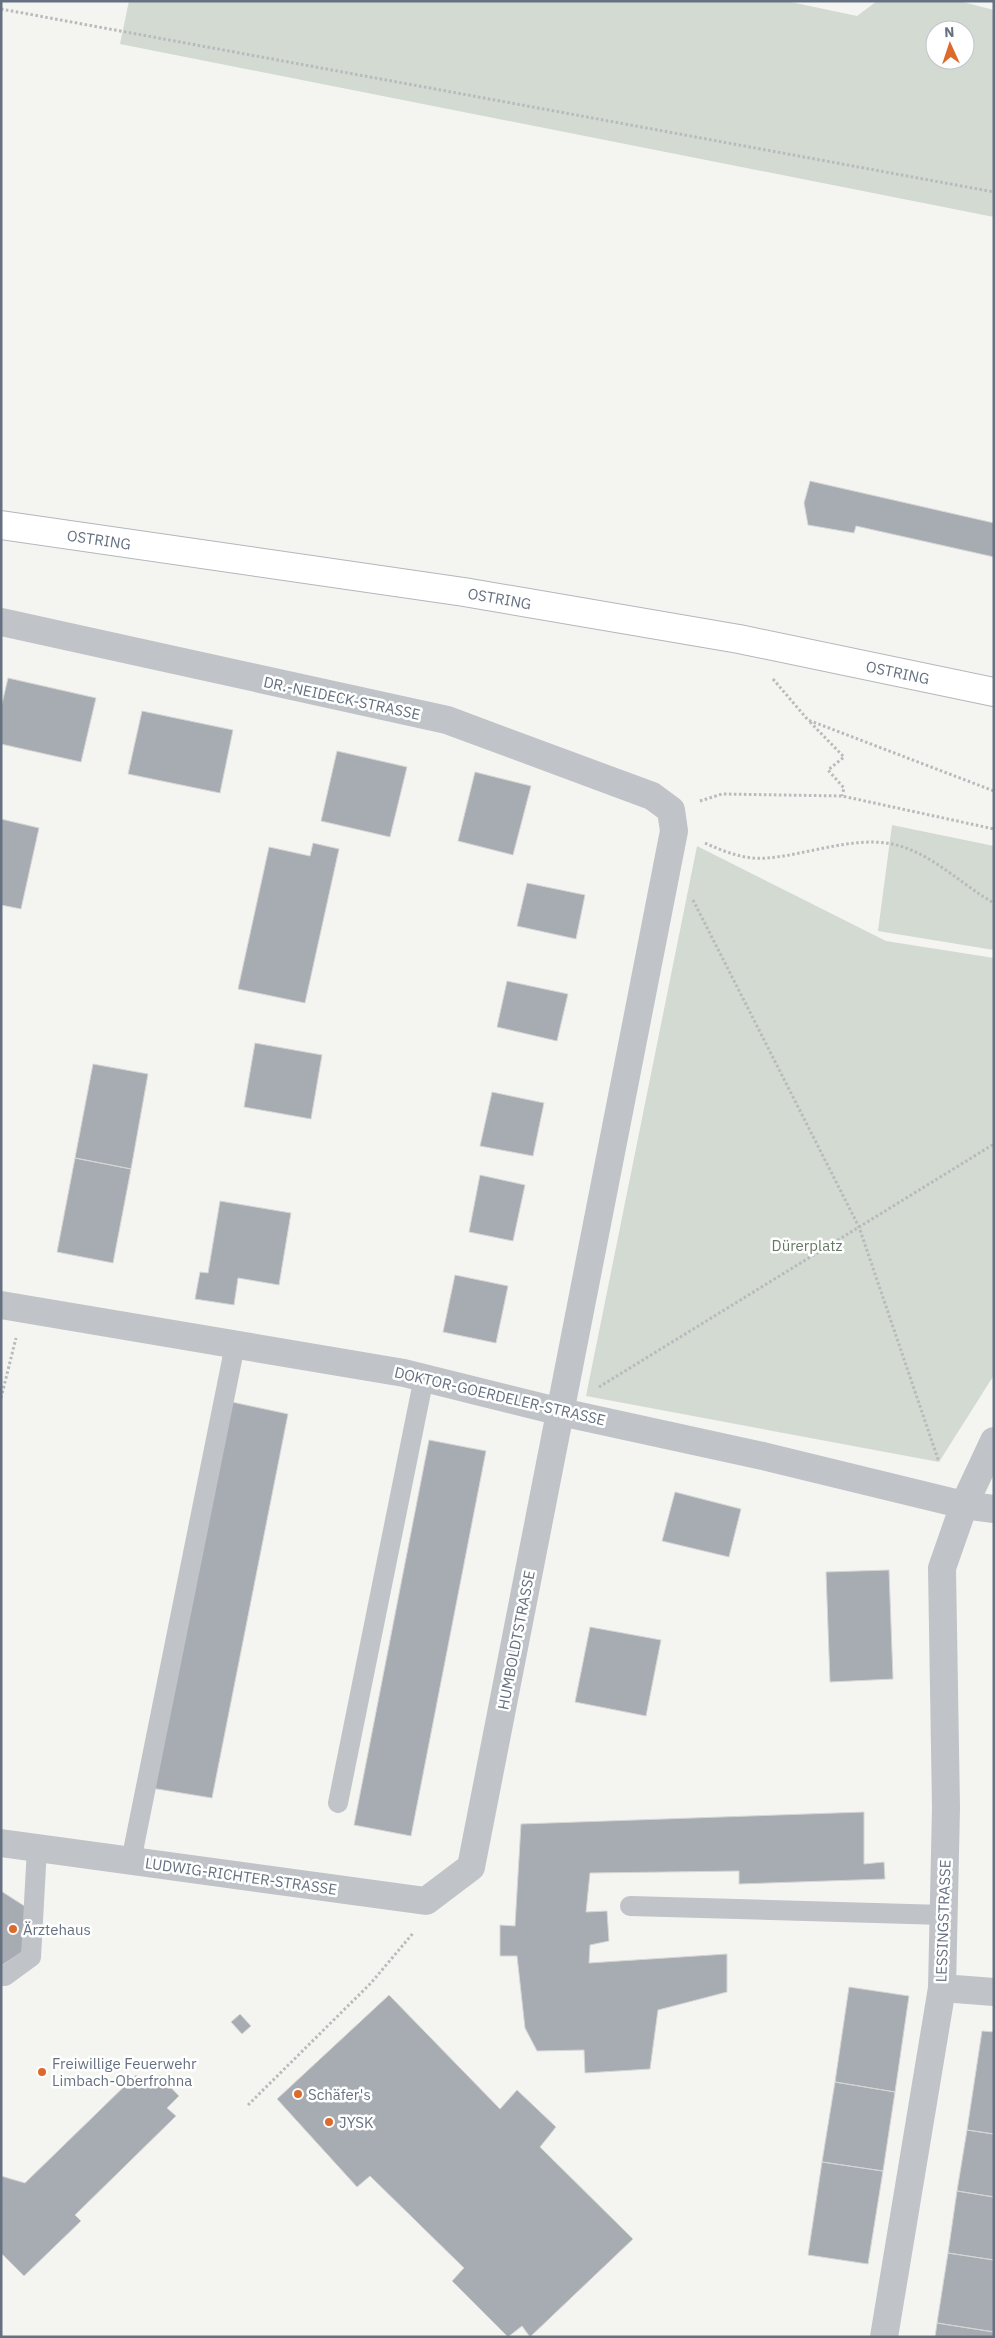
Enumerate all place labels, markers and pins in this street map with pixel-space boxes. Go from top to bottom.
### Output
place label: Ärztehaus [23,1920,91,1939]
marker: Ärztehaus [7,1923,19,1935]
place label: Freiwillige Feuerwehr Limbach-Oberfrohna [52,2054,197,2090]
marker: Freiwillige Feuerwehr Limbach-Oberfrohna [36,2066,48,2078]
place label: Schäfer's [308,2085,371,2104]
marker: Schäfer's [292,2088,304,2100]
place label: JYSK [339,2113,374,2132]
marker: JYSK [323,2116,335,2128]

